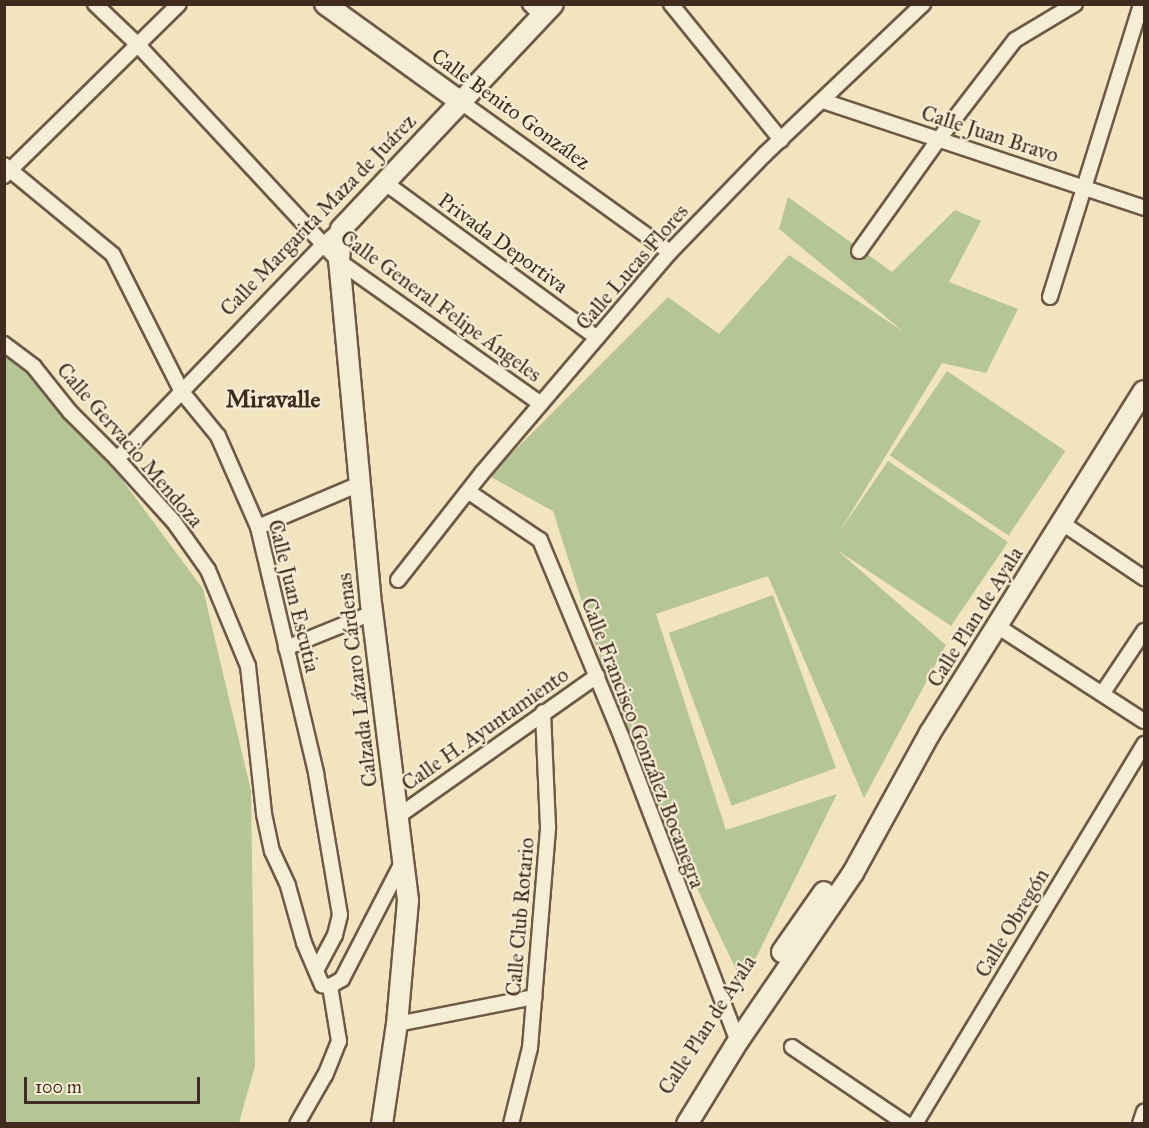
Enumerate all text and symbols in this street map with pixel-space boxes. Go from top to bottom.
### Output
street label: Calle Benito González [427,43,595,175]
street label: Calle Juan Bravo [918,100,1062,168]
street label: Calle Margarita Maza de Juárez [215,109,421,321]
street label: Privada Deportiva [433,187,573,299]
street label: Calle Lucas Flores [571,199,693,335]
street label: Calle General Felipe Ángeles [336,225,546,387]
street label: Calle Gervacio Mendoza [52,357,208,533]
district label: Miravalle [226,386,320,414]
street label: Calle Juan Escutia [263,517,325,675]
street label: Calle Plan de Ayala [922,542,1028,692]
street label: Calzada Lázaro Cárdenas [331,572,383,788]
street label: Calle Francisco González Bocanegra [576,594,710,892]
street label: Calle H. Ayuntamiento [397,662,573,796]
street label: Calle Club Rotario [500,836,540,998]
street label: Calle Obregón [970,864,1054,982]
street label: Calle Plan de Ayala [653,951,761,1099]
scale bar [27,1065,202,1103]
text: 100 m [35,1076,82,1098]

